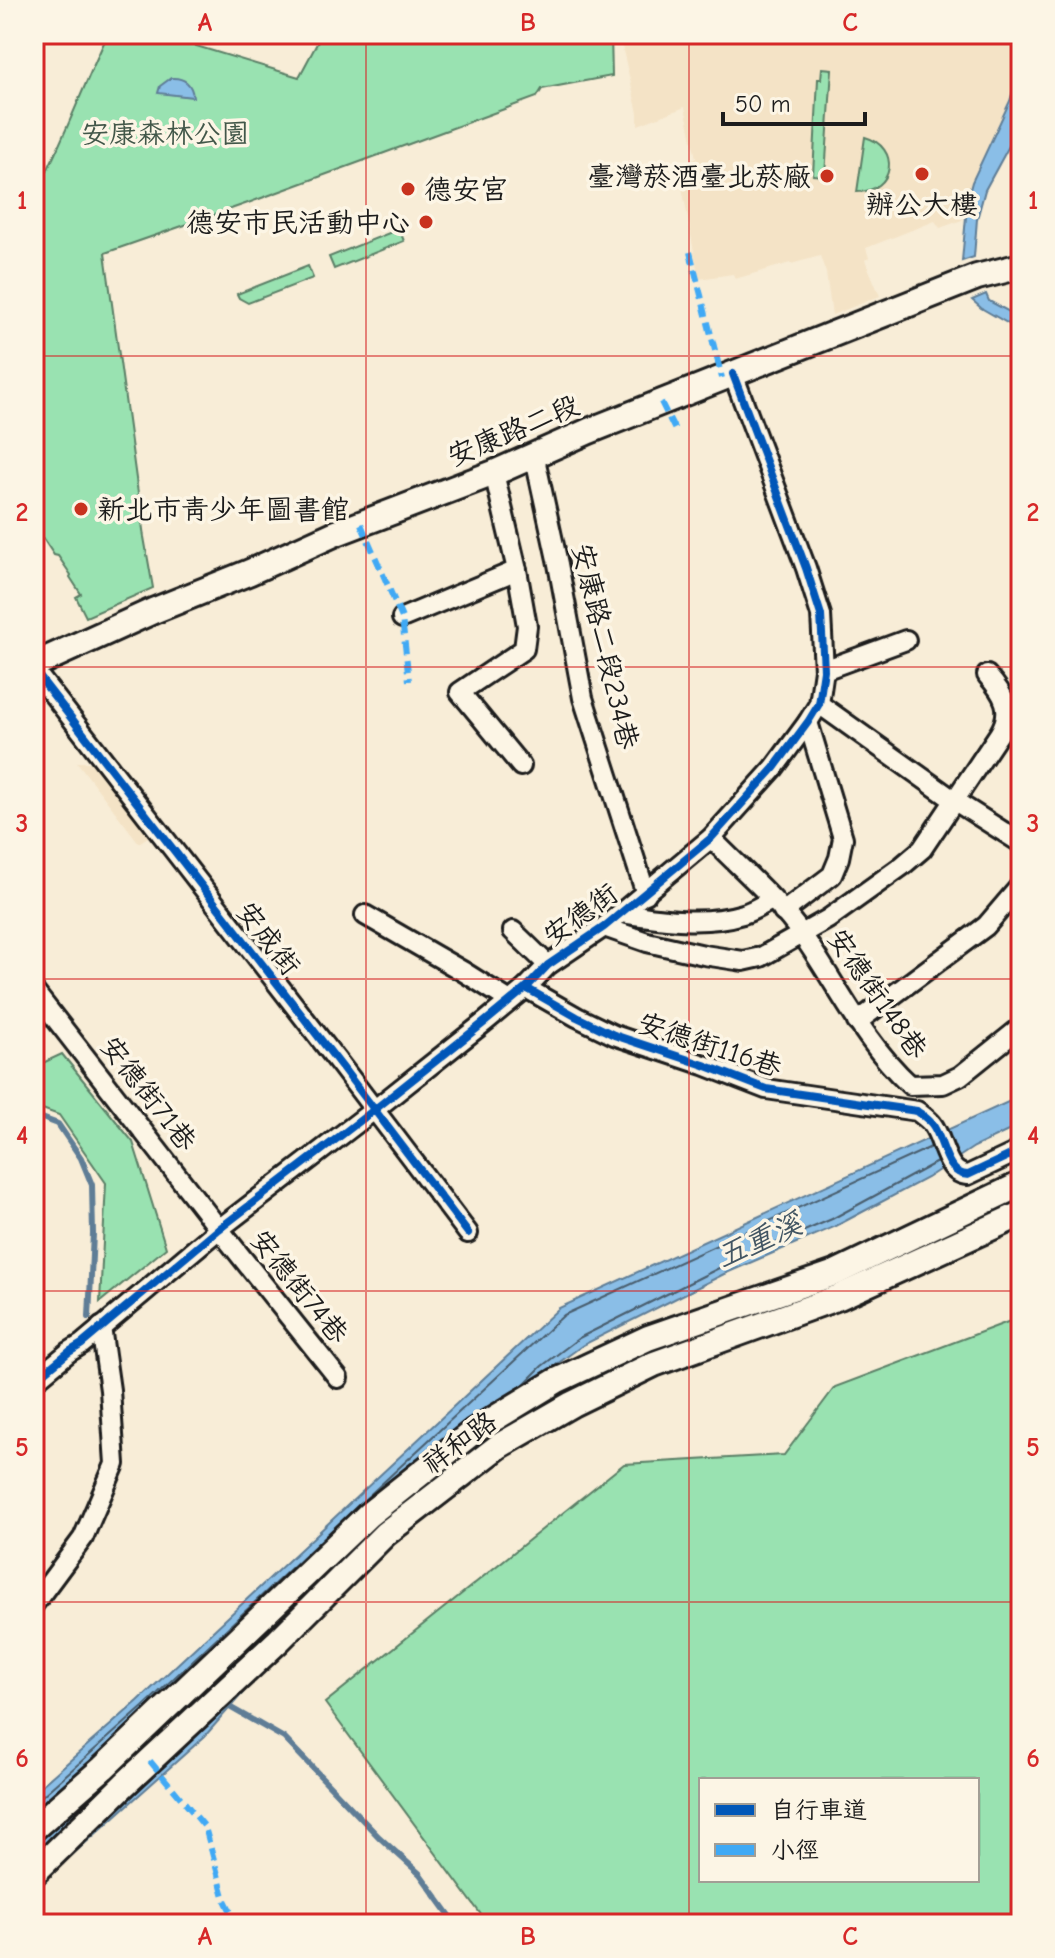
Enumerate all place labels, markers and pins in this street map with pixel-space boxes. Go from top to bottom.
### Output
place label: 臺灣菸酒臺北菸廠 [587,161,811,193]
marker: 辦公大樓 [913,165,931,183]
marker: 臺灣菸酒臺北菸廠 [818,167,836,185]
place label: 德安宮 [424,174,508,206]
marker: 德安宮 [399,180,417,198]
place label: 辦公大樓 [866,189,978,221]
place label: 德安市民活動中心 [186,207,410,239]
marker: 德安市民活動中心 [417,213,435,231]
place label: 新北市青少年圖書館 [97,494,349,526]
marker: 新北市青少年圖書館 [72,500,90,518]

